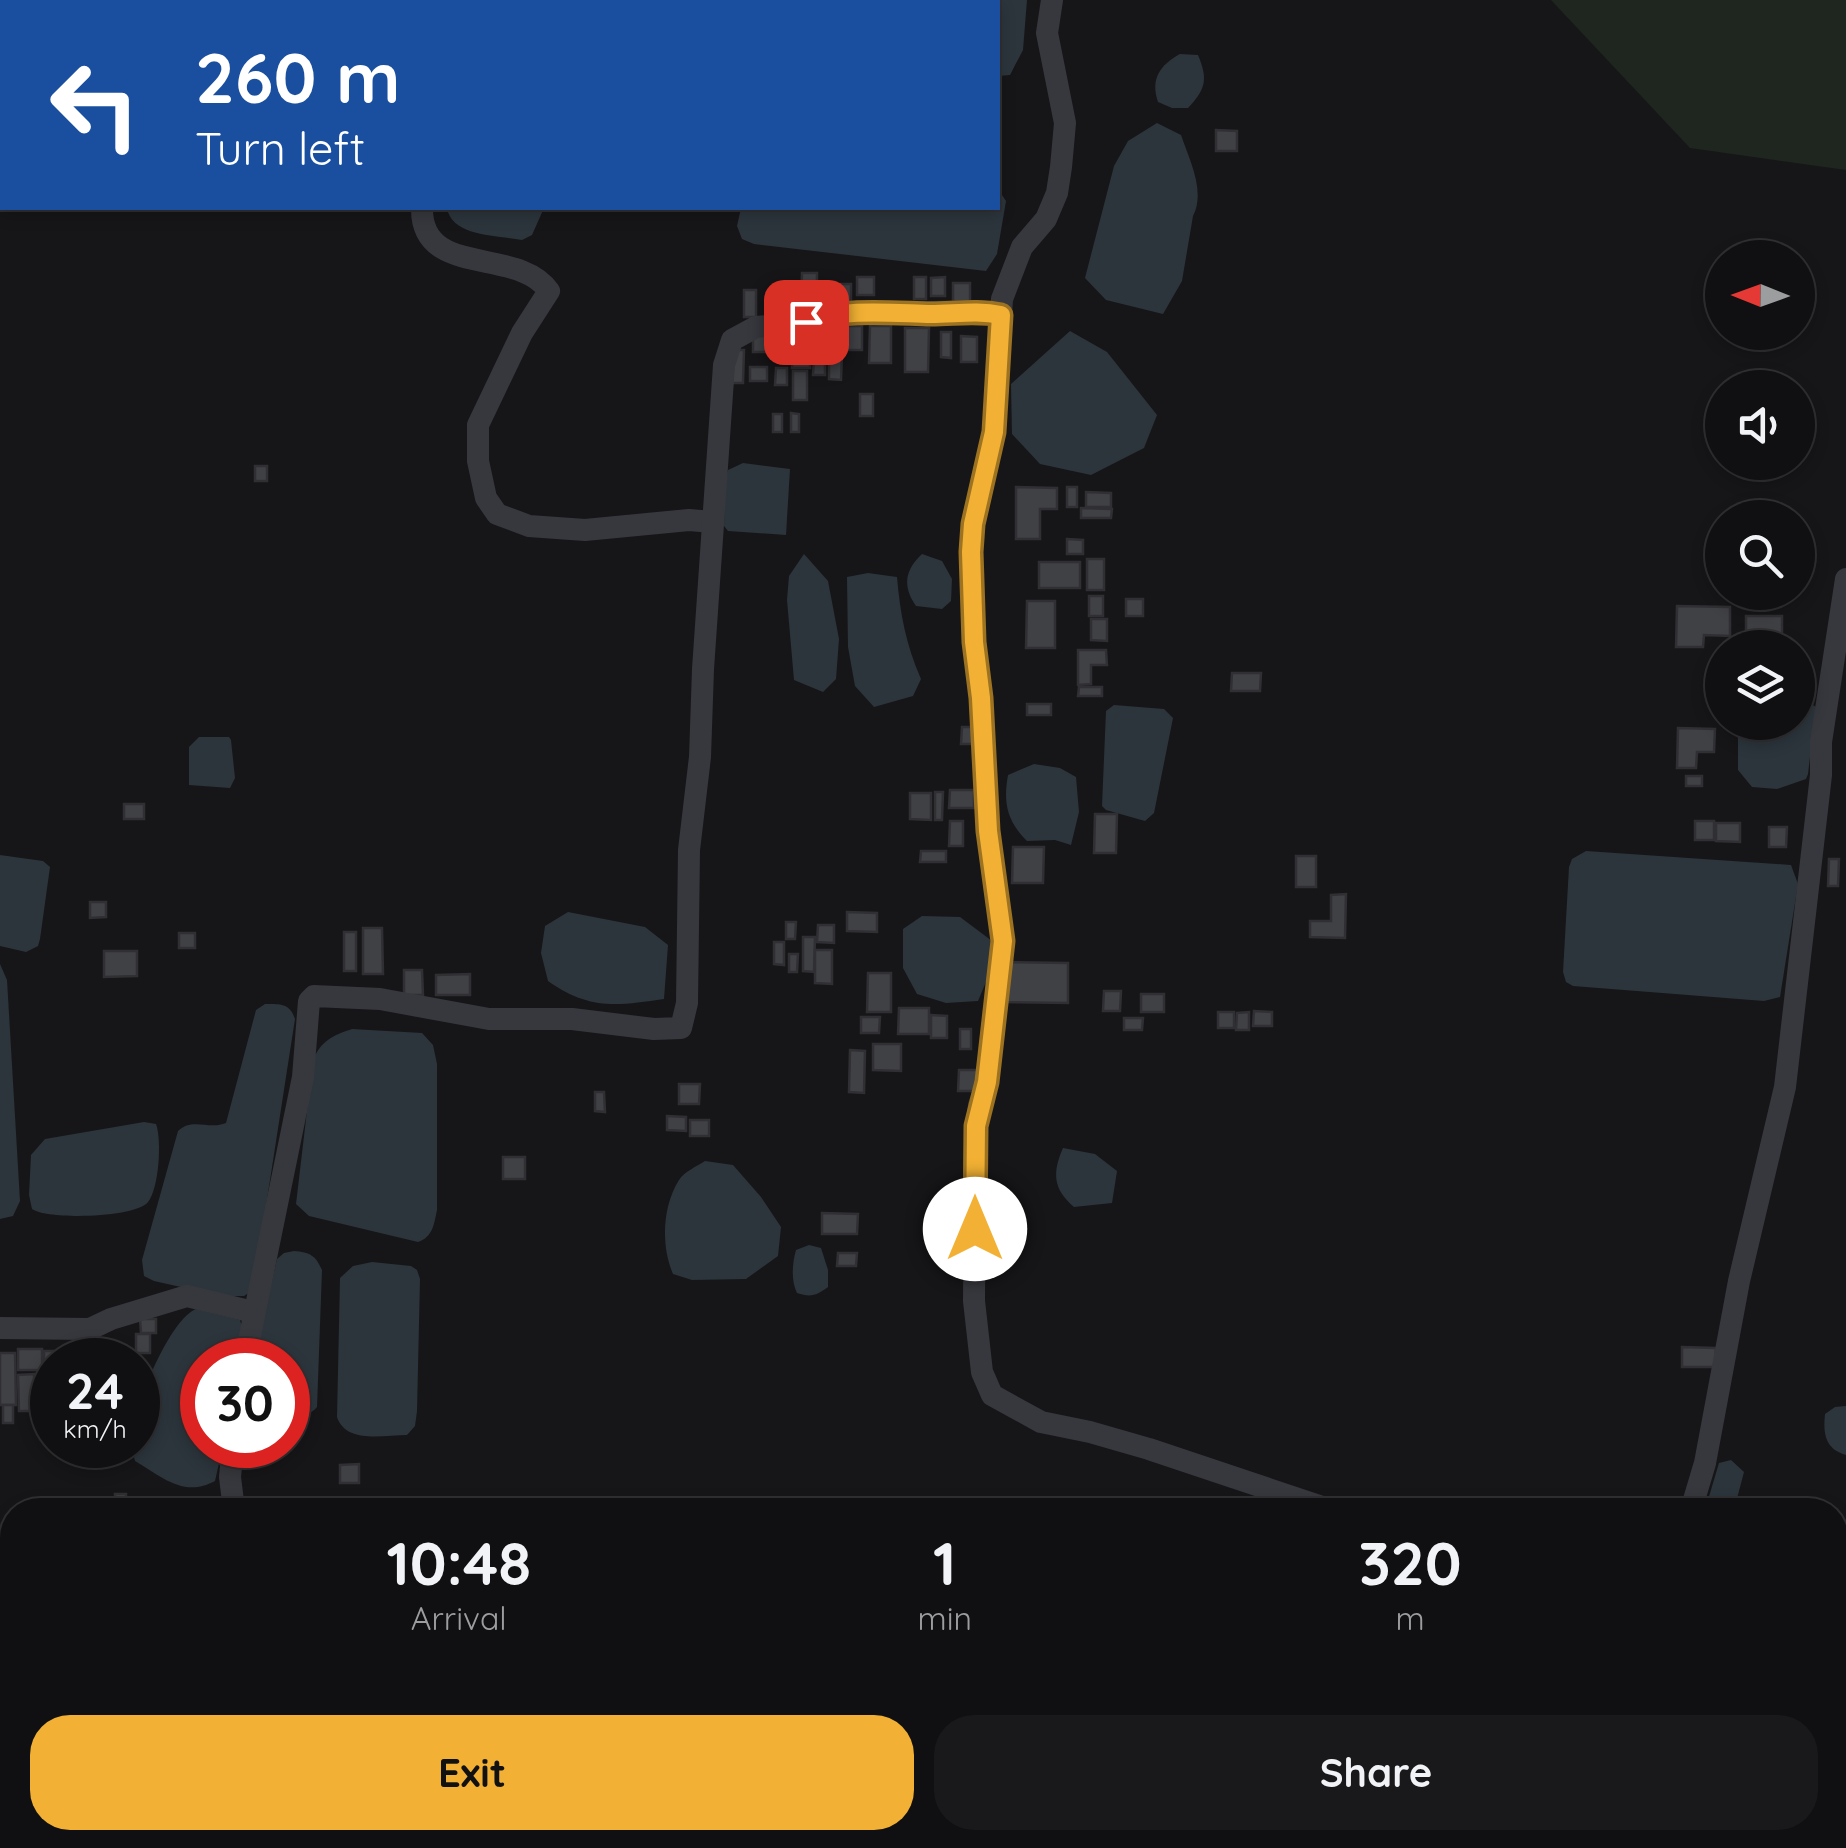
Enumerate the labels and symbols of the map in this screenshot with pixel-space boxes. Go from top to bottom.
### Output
north arrow [1705,240,1815,350]
pin [764,280,849,365]
position arrow [923,1177,1027,1281]
speed limit sign: 30 [180,1338,310,1468]

